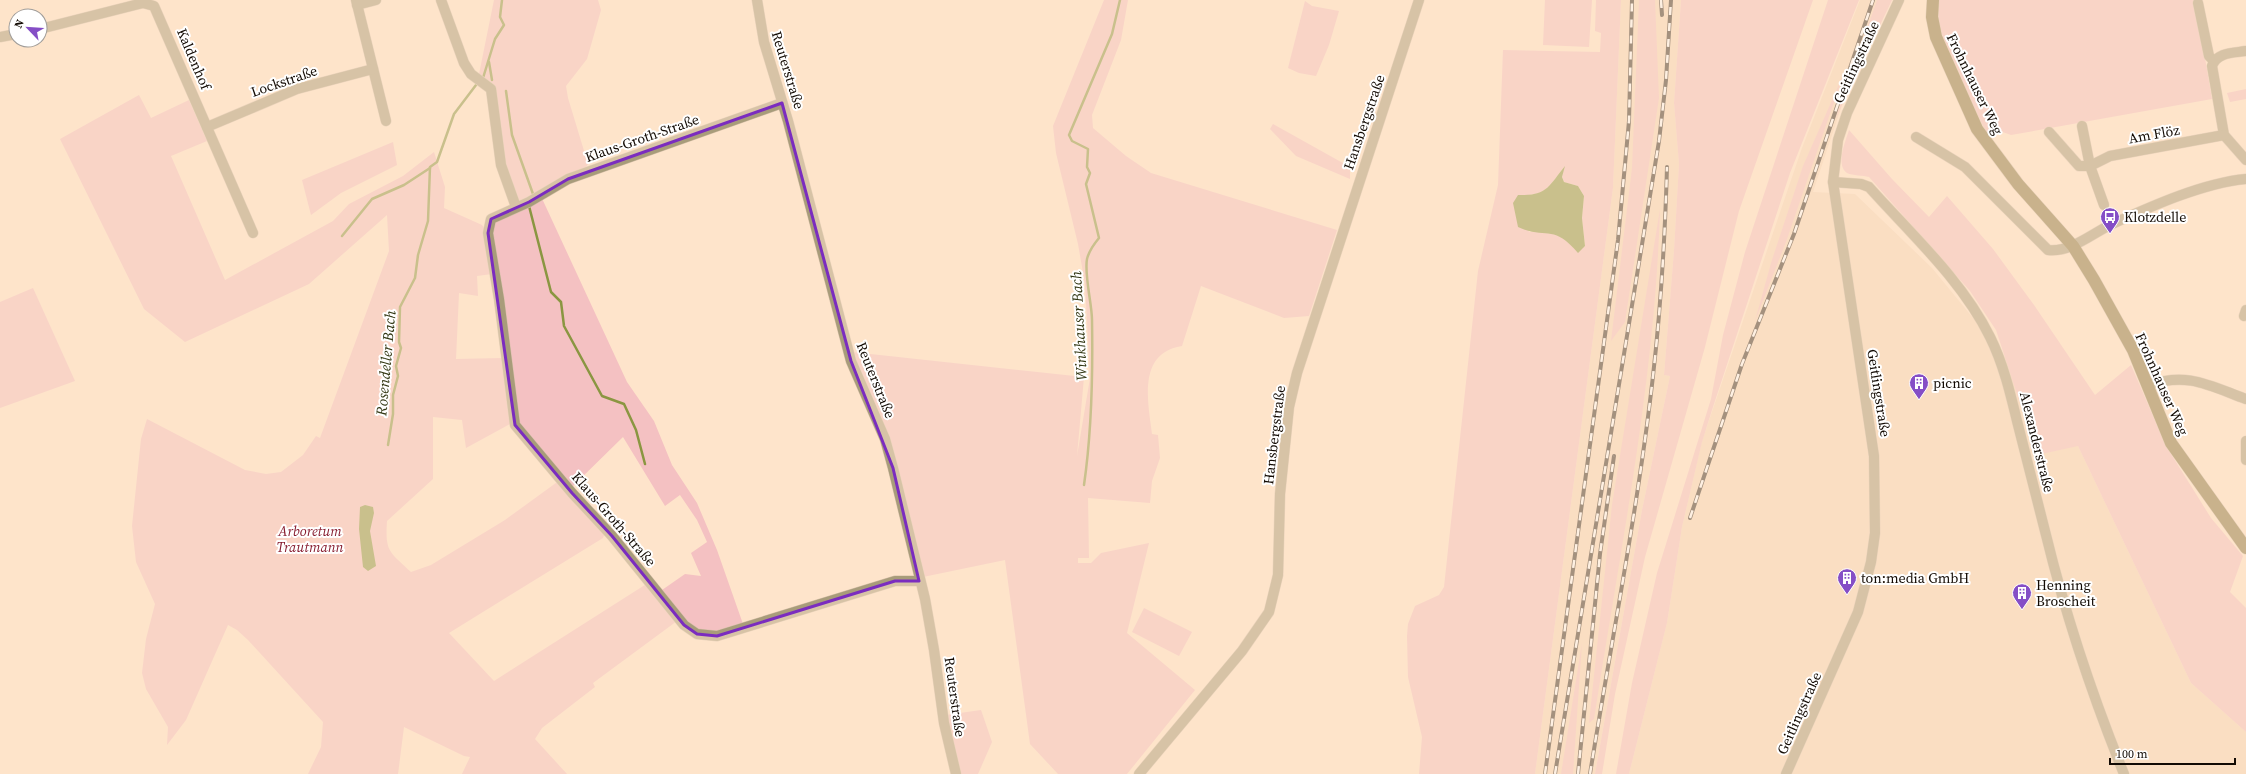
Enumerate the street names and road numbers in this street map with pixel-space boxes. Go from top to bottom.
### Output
street label: Geitlingstraße [1828,18,1884,106]
street label: Kaldenhof [172,25,216,94]
street label: Reuterstraße [767,28,809,112]
street label: Frohnhauser Weg [1942,30,2008,138]
street label: Lockstraße [248,60,320,102]
street label: Hansbergstraße [1338,72,1390,172]
street label: Klaus-Groth-Straße [582,109,702,167]
street label: Am Flöz [2127,120,2182,148]
street label: Frohnhauser Weg [2130,329,2194,439]
street label: Reuterstraße [852,339,900,421]
street label: Geitlingstraße [1862,348,1896,438]
street label: Hansbergstraße [1258,384,1290,486]
street label: Alexanderstraße [2015,390,2059,494]
street label: Klaus-Groth-Straße [567,467,661,571]
street label: Reuterstraße [939,656,971,738]
street label: Geitlingstraße [1772,669,1826,757]

